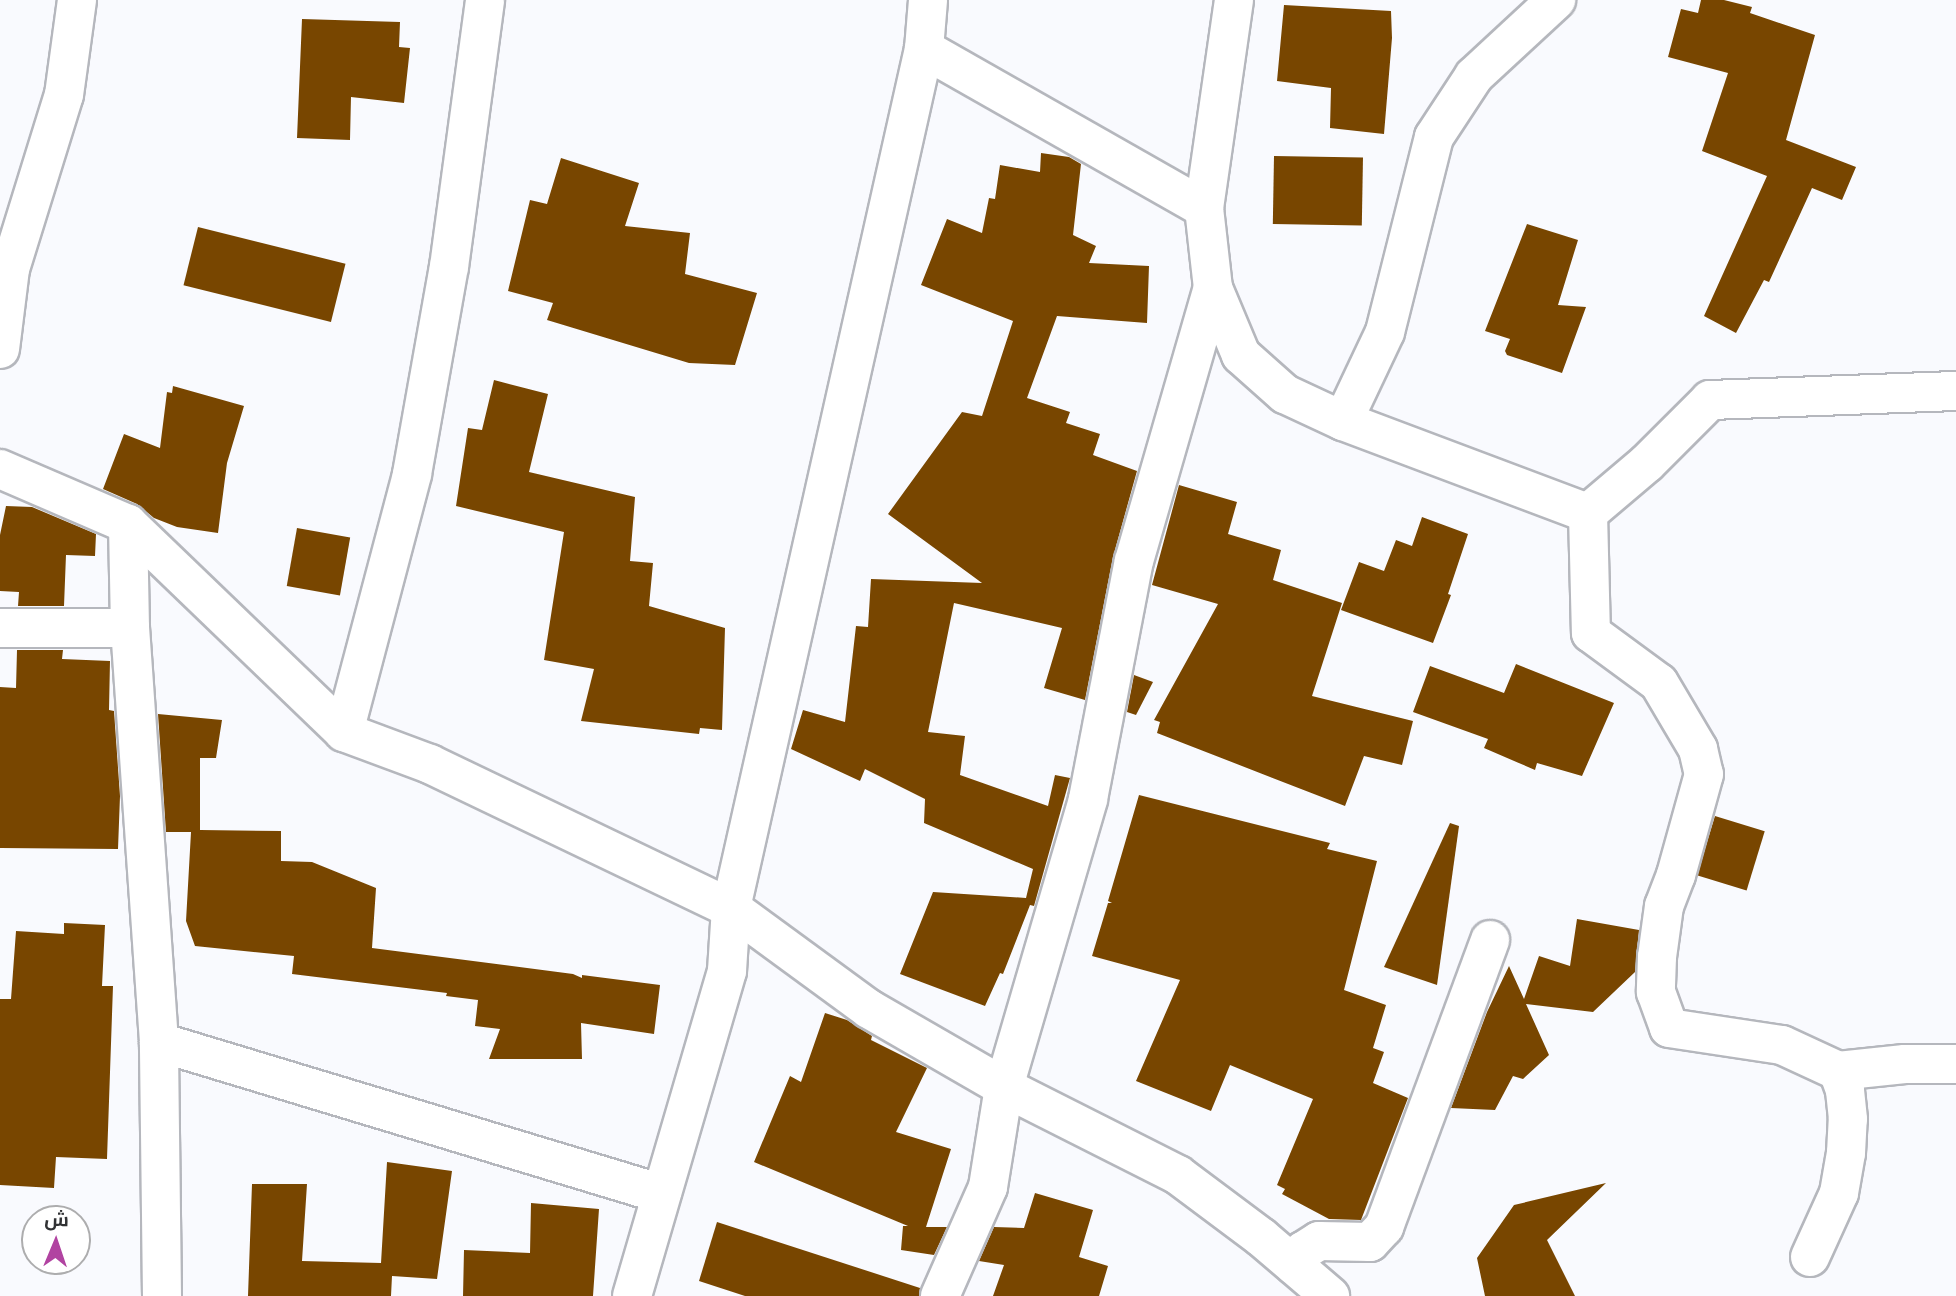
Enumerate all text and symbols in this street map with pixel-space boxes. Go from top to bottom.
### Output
north arrow [21,1205,91,1275]
text: ش [44,1211,69,1230]

